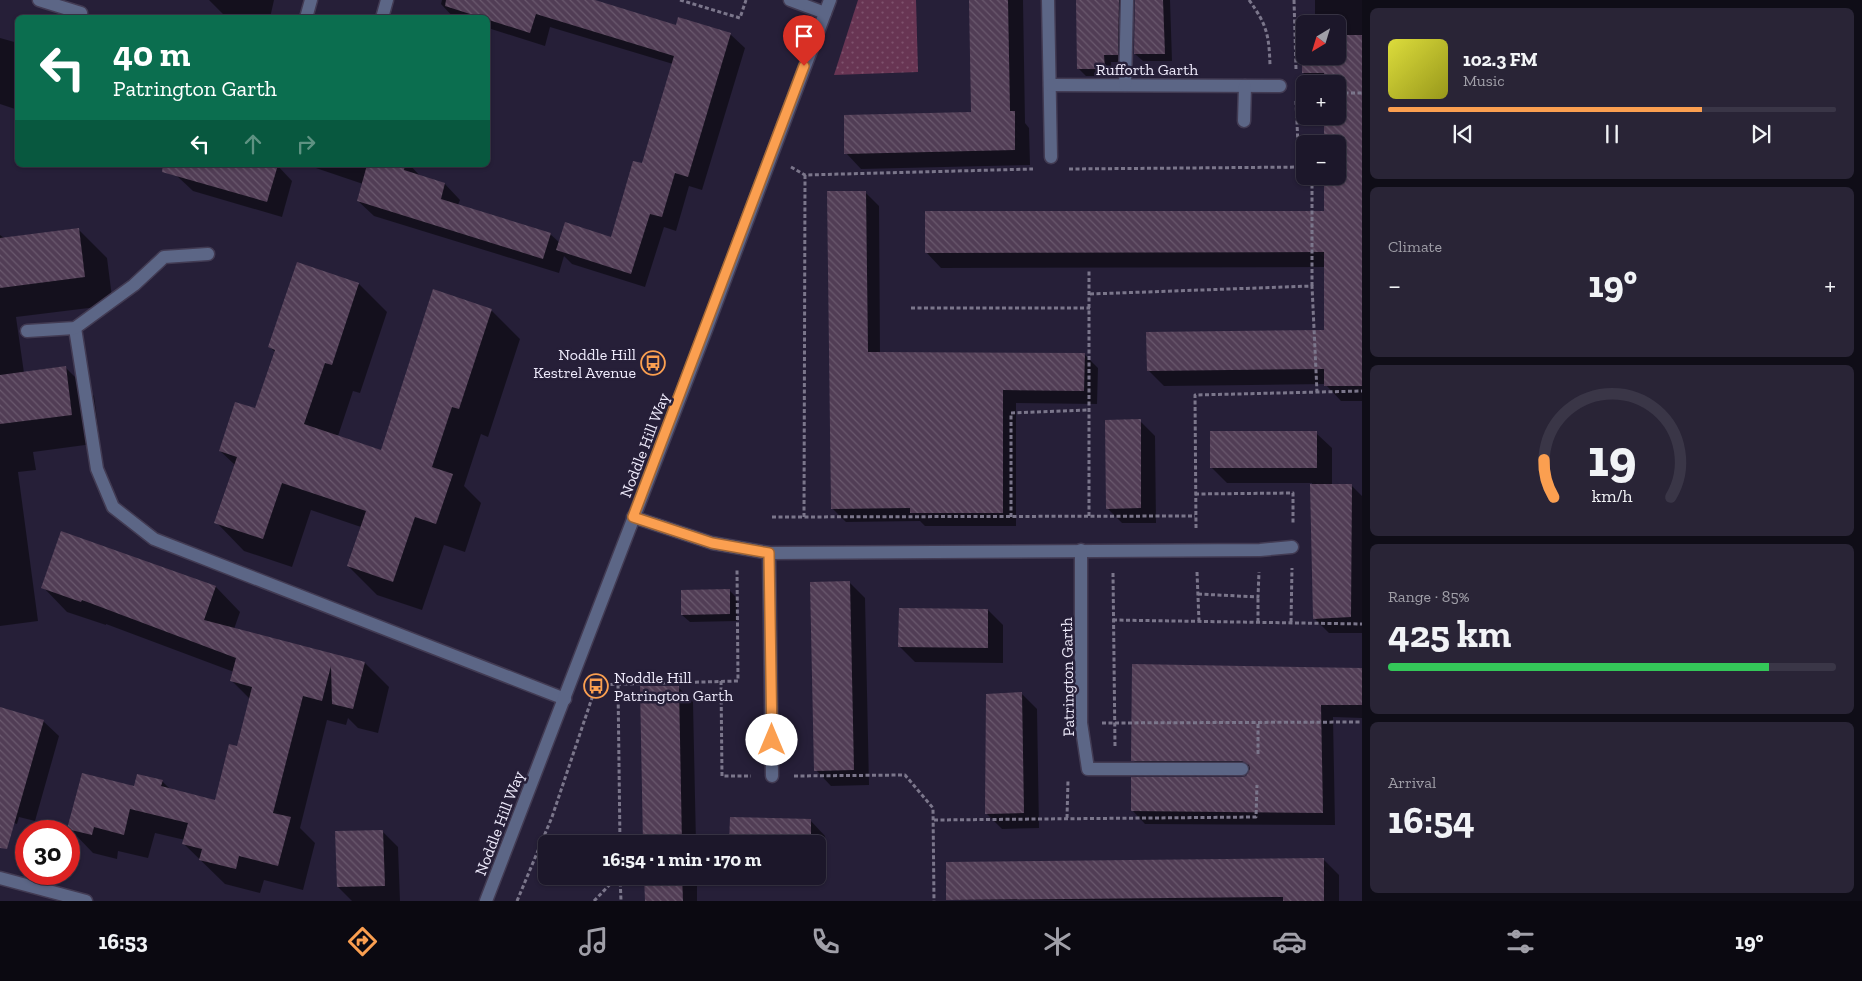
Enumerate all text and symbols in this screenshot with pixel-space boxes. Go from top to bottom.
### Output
pin [783,15,825,66]
north arrow [1296,15,1346,65]
map controls [1296,15,1346,185]
icon: arrive [790,22,818,50]
text: 40 m [113,33,190,75]
icon: left [30,35,95,100]
text: 102.3 FM [1463,48,1538,71]
street label: Rufforth Garth [1096,60,1198,79]
text: Music [1463,71,1505,90]
text: Patrington Garth [113,75,277,102]
button: + [1296,75,1346,125]
icon: previous [1449,120,1477,148]
icon: pause [1598,120,1626,148]
icon: next [1747,120,1775,148]
icon: left [186,130,214,158]
icon: ahead [239,130,267,158]
icon: right [292,130,320,158]
button: − [1296,135,1346,185]
text: Climate [1388,237,1442,256]
text: 19° [1588,261,1637,307]
text: − [1388,269,1401,302]
text: + [1824,269,1836,302]
place label: Noddle Hill Kestrel Avenue [533,345,636,382]
bus stop icon: Noddle Hill Kestrel Avenue [640,350,666,376]
street label: Noddle Hill Way [616,389,673,500]
text: 19 [1588,427,1636,489]
text: km/h [1592,485,1632,507]
text: Range · 85% [1388,587,1470,606]
text: 425 km [1388,611,1511,657]
street label: Patrington Garth [1057,617,1078,737]
place label: Noddle Hill Patrington Garth [614,668,733,705]
bus stop icon: Noddle Hill Patrington Garth [583,673,609,699]
position arrow [745,713,797,765]
street label: Noddle Hill Way [471,767,528,878]
text: Arrival [1388,773,1436,792]
text: 16:54 [1388,797,1475,843]
speed limit sign: 30 [15,820,80,885]
text: 16:54 · 1 min · 170 m [603,848,761,871]
icon: directions [345,924,380,959]
icon: music [576,924,611,959]
icon: phone [808,924,843,959]
icon: climate [1040,924,1075,959]
icon: car [1272,924,1307,959]
icon: filters [1503,924,1538,959]
text: 16:53 [98,928,148,955]
text: 19° [1735,928,1764,955]

